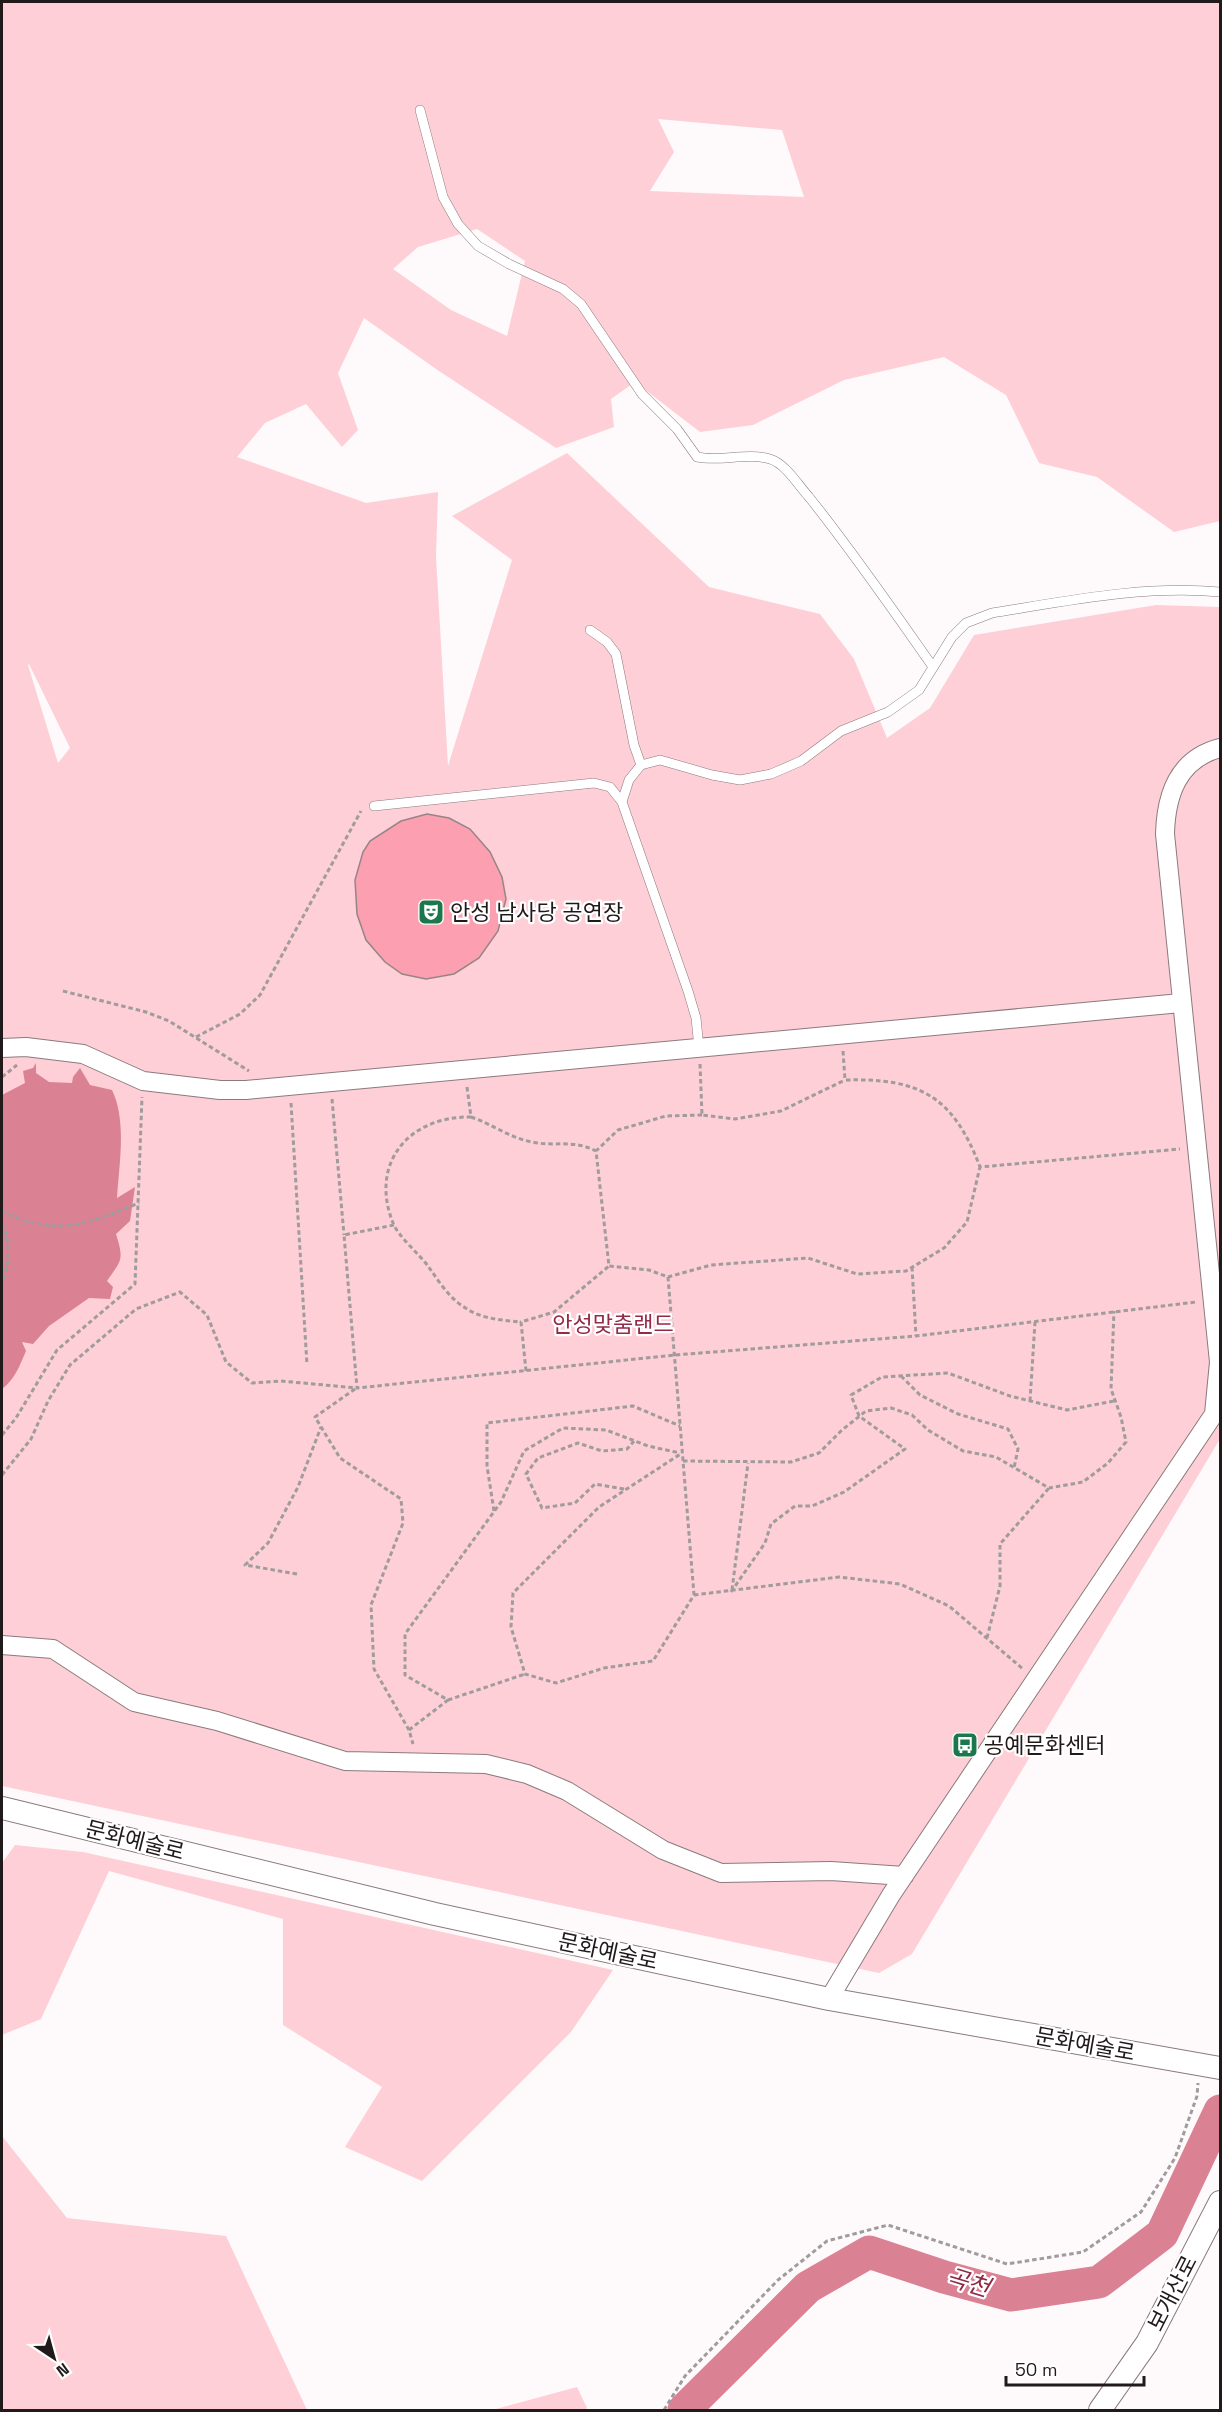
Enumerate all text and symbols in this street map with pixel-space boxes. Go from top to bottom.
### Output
theatre icon: 안성 남사당 공연장 [416,897,446,927]
place label: 안성 남사당 공연장 [450,898,623,926]
park label: 안성맞춤랜드 [552,1310,674,1338]
bus stop icon: 공예문화센터 [950,1730,980,1760]
place label: 공예문화센터 [984,1731,1105,1759]
street label: 문화예술로 [83,1814,187,1866]
street label: 문화예술로 [556,1927,660,1975]
street label: 문화예술로 [1033,2021,1137,2067]
street label: 보개산로 [1141,2251,1203,2335]
water label: 곡천 [942,2261,996,2304]
north arrow [24,2328,84,2388]
scale bar [1006,2349,1144,2387]
text: N [52,2358,73,2381]
text: 50 m [1015,2358,1057,2381]

